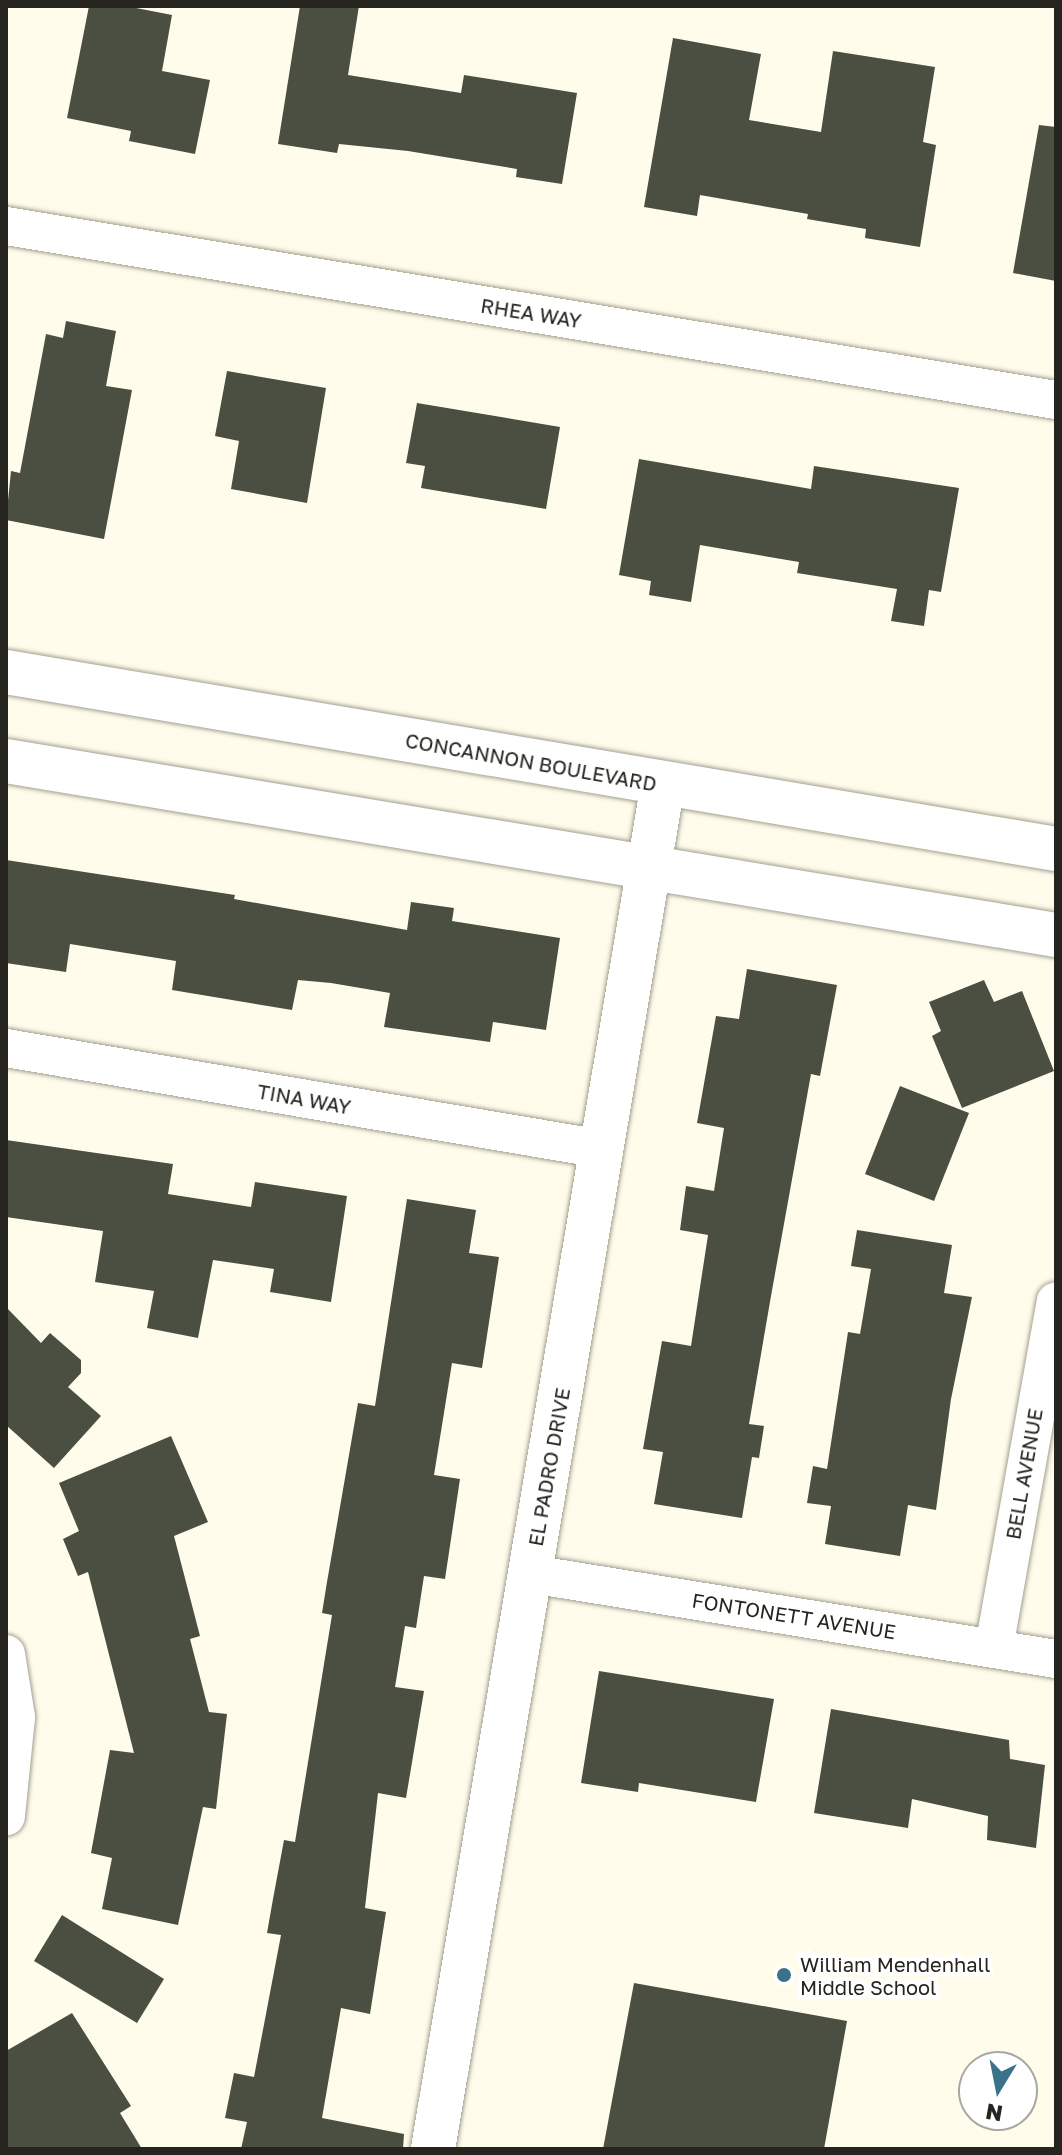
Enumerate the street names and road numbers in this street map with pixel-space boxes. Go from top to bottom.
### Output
street label: RHEA WAY [479,293,583,333]
street label: CONCANNON BOULEVARD [404,728,658,796]
street label: TINA WAY [255,1079,353,1119]
street label: EL PADRO DRIVE [523,1386,575,1548]
street label: BELL AVENUE [1001,1407,1047,1541]
street label: FONTONETT AVENUE [690,1588,898,1644]

